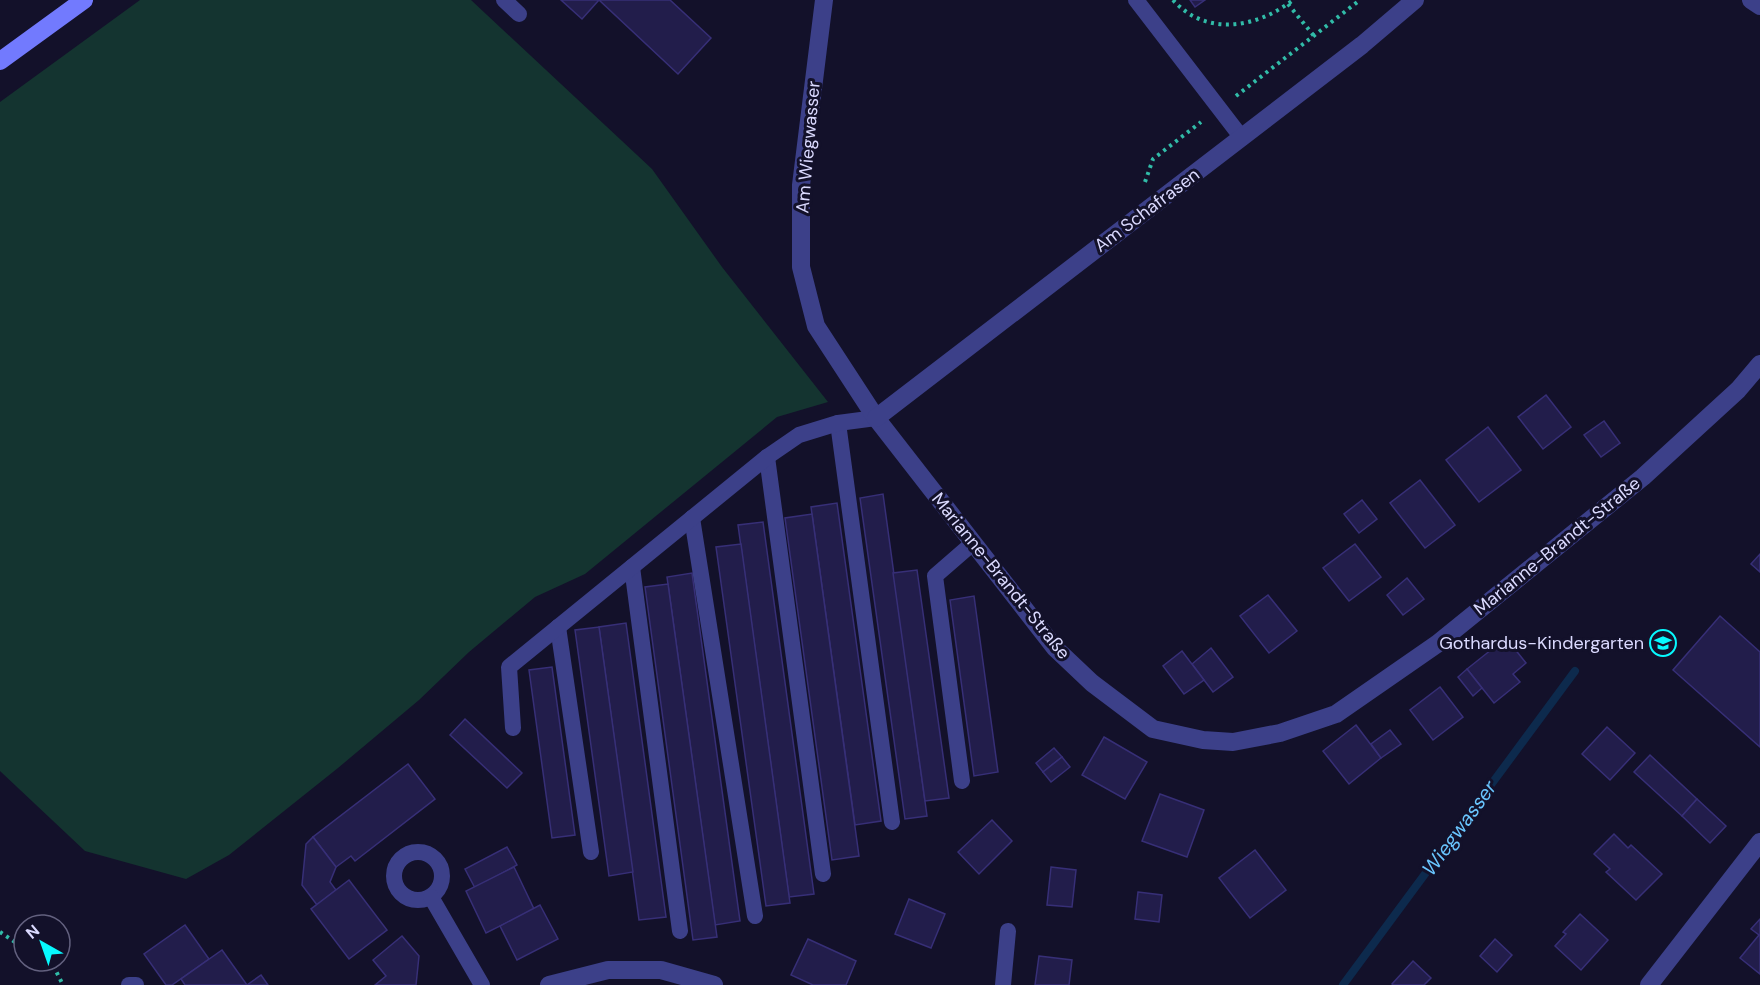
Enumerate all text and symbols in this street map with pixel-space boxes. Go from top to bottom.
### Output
street label: Am Wiegwasser [790,79,826,214]
street label: Am Schafrasen [1090,163,1204,257]
street label: Marianne-Brandt-Straße [1469,471,1645,621]
street label: Marianne-Brandt-Straße [926,488,1076,664]
school or university icon: Gothardus-Kindergarten [1648,628,1678,658]
place label: Gothardus-Kindergarten [1439,631,1644,655]
water label: Wiegwasser [1416,775,1503,881]
north arrow [12,913,72,973]
text: N [21,920,44,944]

